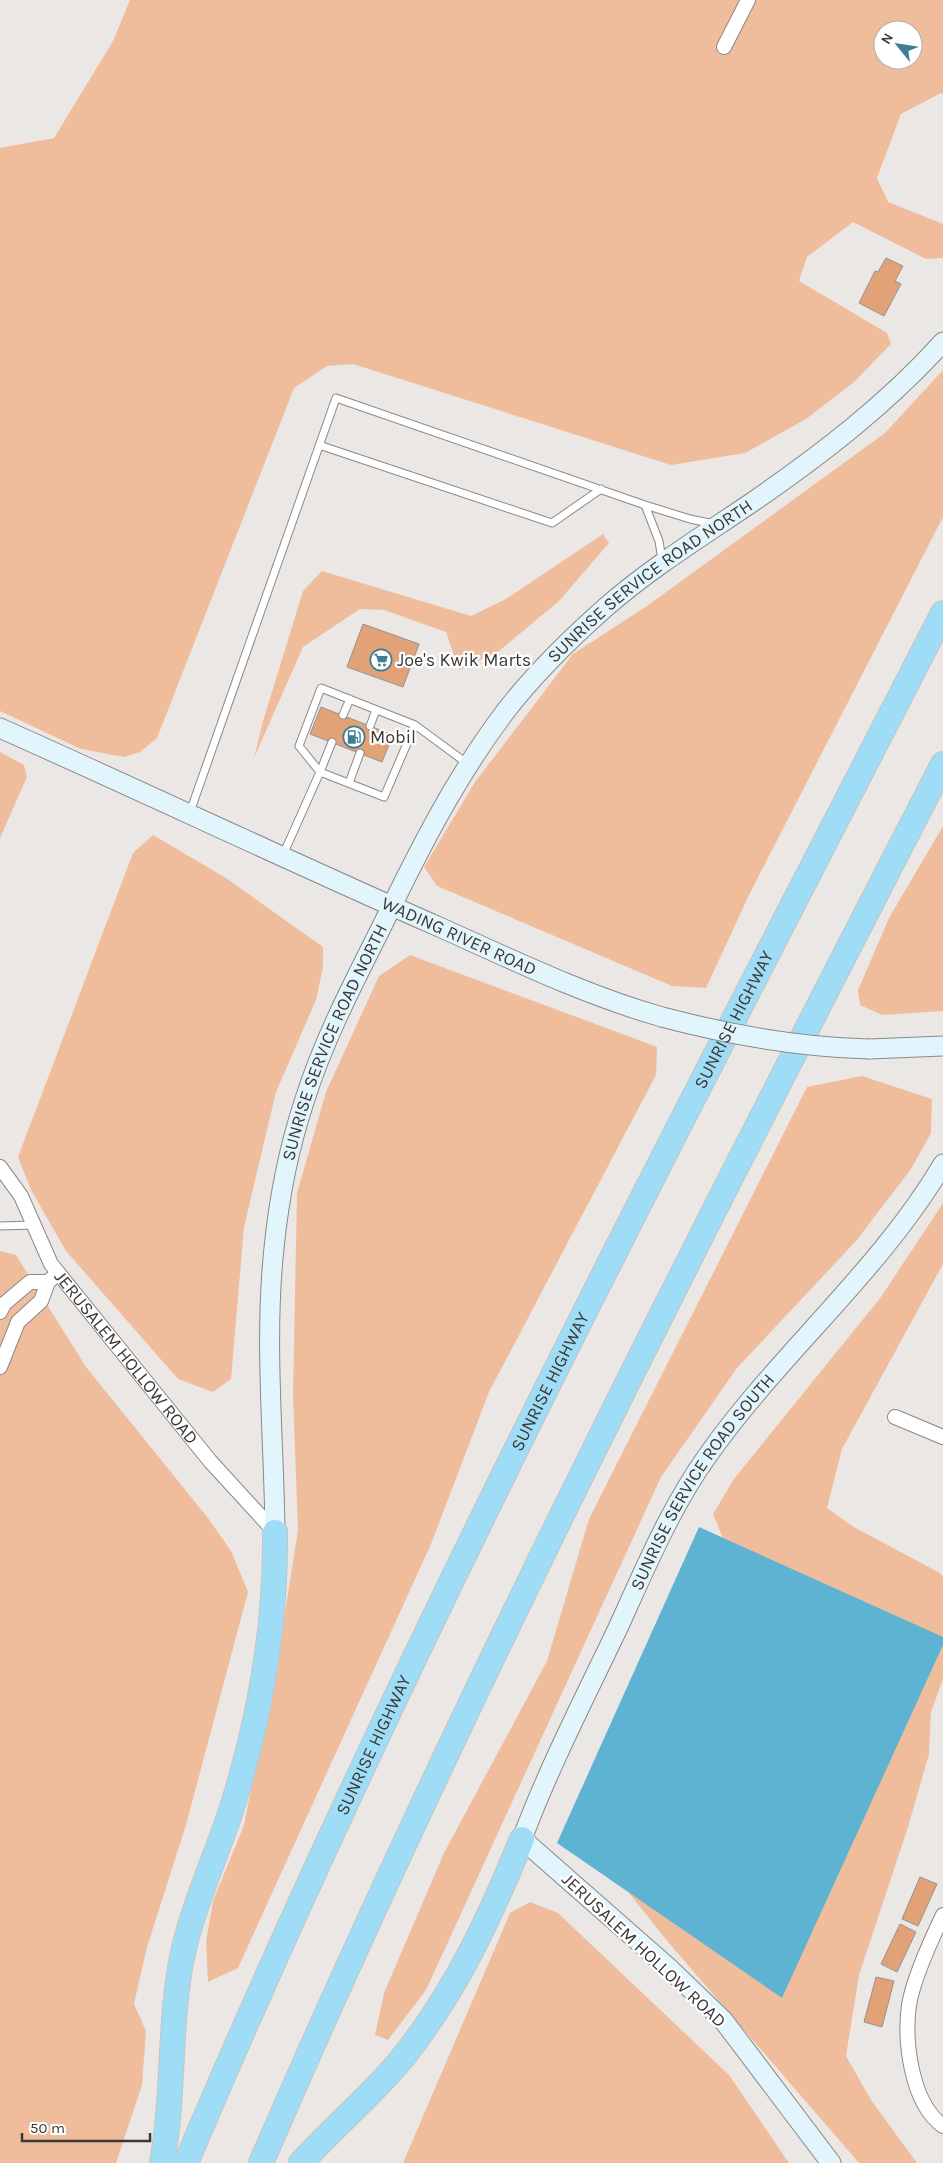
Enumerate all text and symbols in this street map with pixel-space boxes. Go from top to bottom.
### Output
north arrow [873,20,923,70]
text: N [877,30,897,47]
street label: SUNRISE SERVICE ROAD NORTH [543,494,756,667]
supermarket icon: Joe's Kwik Marts [369,648,393,672]
place label: Joe's Kwik Marts [397,649,531,671]
fuel station icon: Mobil [342,725,366,749]
place label: Mobil [370,726,416,748]
street label: WADING RIVER ROAD [378,892,540,980]
street label: SUNRISE SERVICE ROAD NORTH [277,920,392,1163]
street label: SUNRISE HIGHWAY [689,947,778,1092]
street label: JERUSALEM HOLLOW ROAD [50,1266,203,1449]
street label: SUNRISE HIGHWAY [506,1309,594,1455]
street label: SUNRISE SERVICE ROAD SOUTH [625,1369,779,1594]
street label: SUNRISE HIGHWAY [331,1671,416,1819]
street label: JERUSALEM HOLLOW ROAD [557,1868,731,2032]
scale bar [22,2110,150,2142]
text: 50 m [30,2119,65,2137]

